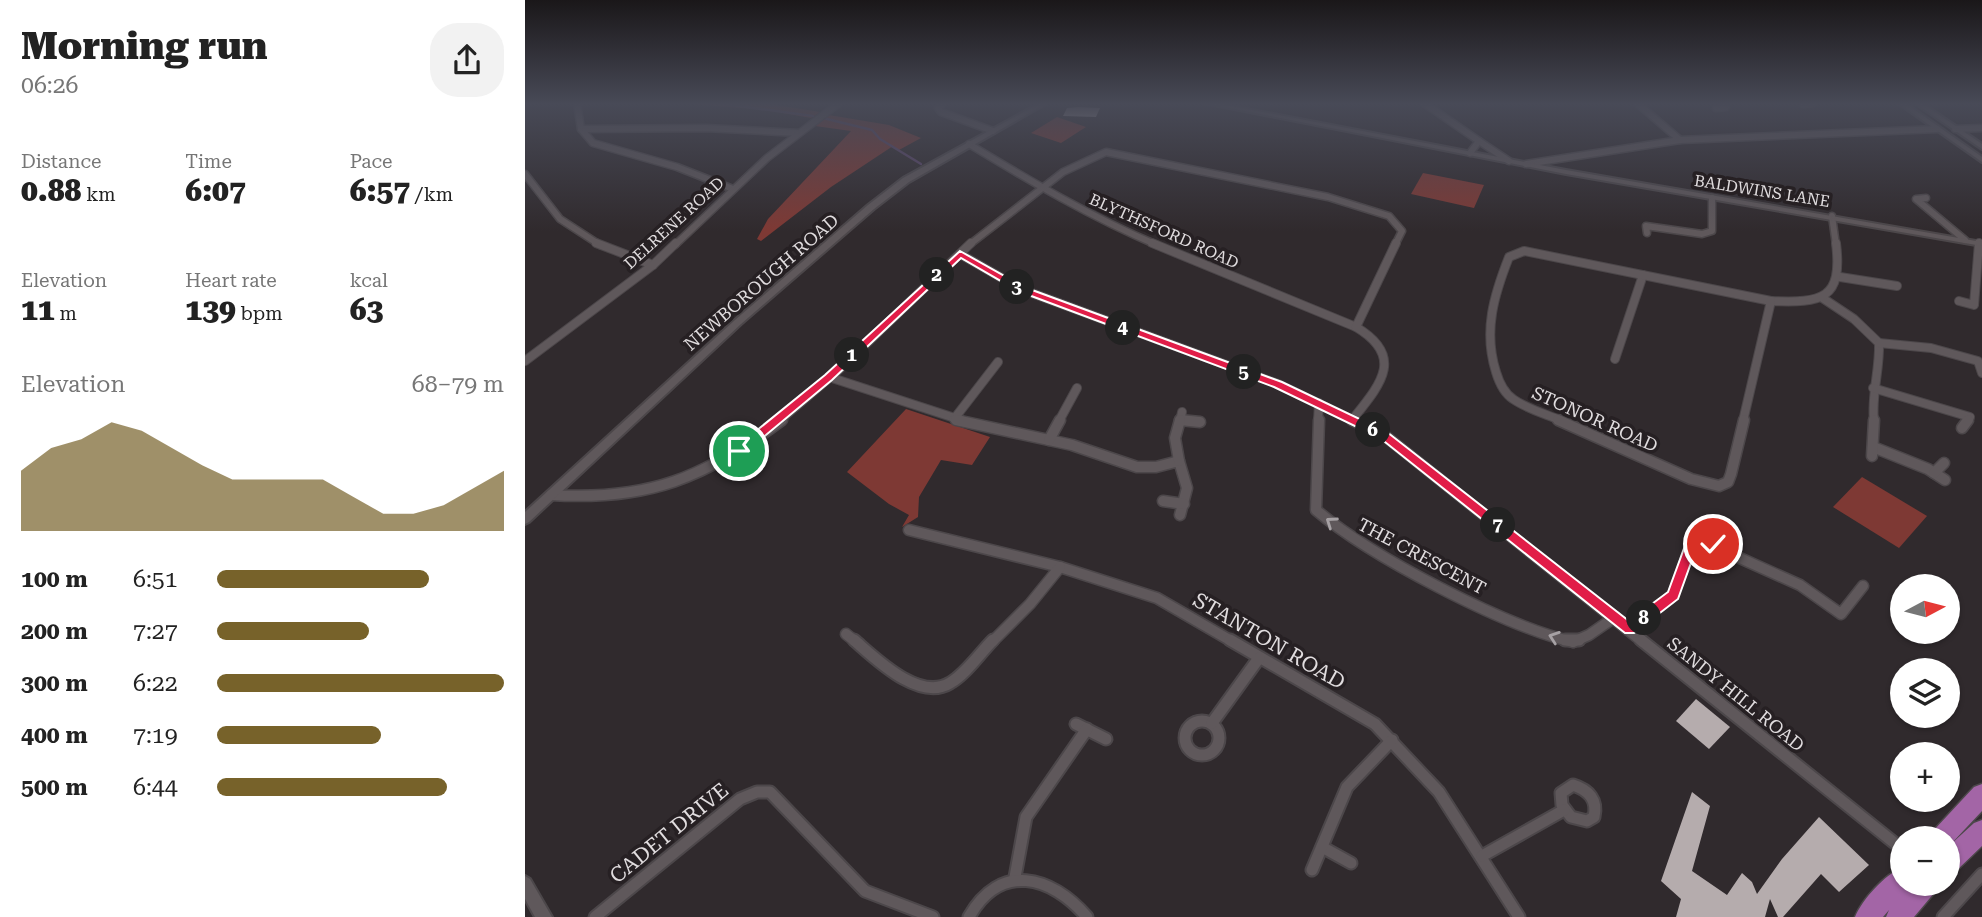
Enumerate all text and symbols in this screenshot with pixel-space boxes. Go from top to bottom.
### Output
button: share [430,23,504,97]
text: Morning run [21,24,268,68]
text: 06:26 [21,72,78,99]
text: Distance [21,150,101,173]
text: Time [185,150,232,173]
text: Pace [350,150,393,173]
street label: BALDWINS LANE [1693,171,1831,211]
text: 0.88 [21,173,81,208]
text: 6:07 [185,173,246,208]
text: 6:57 [350,173,410,208]
street label: DELRENE ROAD [620,173,728,273]
text: km [81,183,116,206]
text: /km [410,183,453,206]
street label: BLYTHSFORD ROAD [1086,189,1242,273]
street label: NEWBOROUGH ROAD [679,209,843,355]
pin: 2 [919,258,955,292]
text: 2 [931,263,942,286]
text: Elevation [21,269,107,292]
text: Heart rate [185,269,277,292]
text: kcal [350,269,388,292]
pin: 3 [1000,270,1035,304]
text: 3 [1011,275,1022,298]
text: 11 [21,292,55,327]
text: 139 [185,292,236,327]
text: 63 [350,292,383,327]
text: m [55,302,77,325]
text: bpm [236,302,283,325]
pin: 4 [1105,310,1141,346]
text: 4 [1117,316,1128,339]
pin: 1 [835,338,869,372]
text: 1 [846,343,857,366]
pin: 5 [1227,354,1261,390]
text: 5 [1238,360,1249,383]
text: Elevation [21,371,125,398]
text: 68–79 m [412,371,504,398]
street label: STONOR ROAD [1529,382,1661,456]
pin: 6 [1355,412,1391,448]
text: 6 [1367,418,1378,441]
pin [709,421,769,481]
icon: arrive [720,432,758,470]
pin: 7 [1481,508,1515,542]
street label: THE CRESCENT [1354,513,1490,599]
text: 7 [1492,513,1503,536]
pin [1683,514,1743,574]
one-way arrow [1326,518,1339,530]
icon: check [1694,525,1732,563]
text: 100 m [21,566,88,593]
text: 6:51 [133,566,178,593]
north arrow [1890,574,1960,644]
map controls [1890,574,1960,896]
street label: STANTON ROAD [1189,588,1349,694]
pin: 8 [1627,600,1661,636]
text: 8 [1638,606,1649,629]
text: 200 m [21,618,88,645]
text: 7:27 [133,618,178,645]
one-way arrow [1549,631,1561,645]
street label: SANDY HILL ROAD [1663,632,1809,756]
button: layers [1890,658,1960,728]
text: 300 m [21,670,88,697]
text: 6:22 [133,670,178,697]
text: 400 m [21,722,88,749]
text: 7:19 [133,722,178,749]
button: + [1890,742,1960,812]
text: 500 m [21,774,88,801]
text: 6:44 [133,774,178,801]
street label: CADET DRIVE [605,778,733,888]
button: − [1890,826,1960,896]

